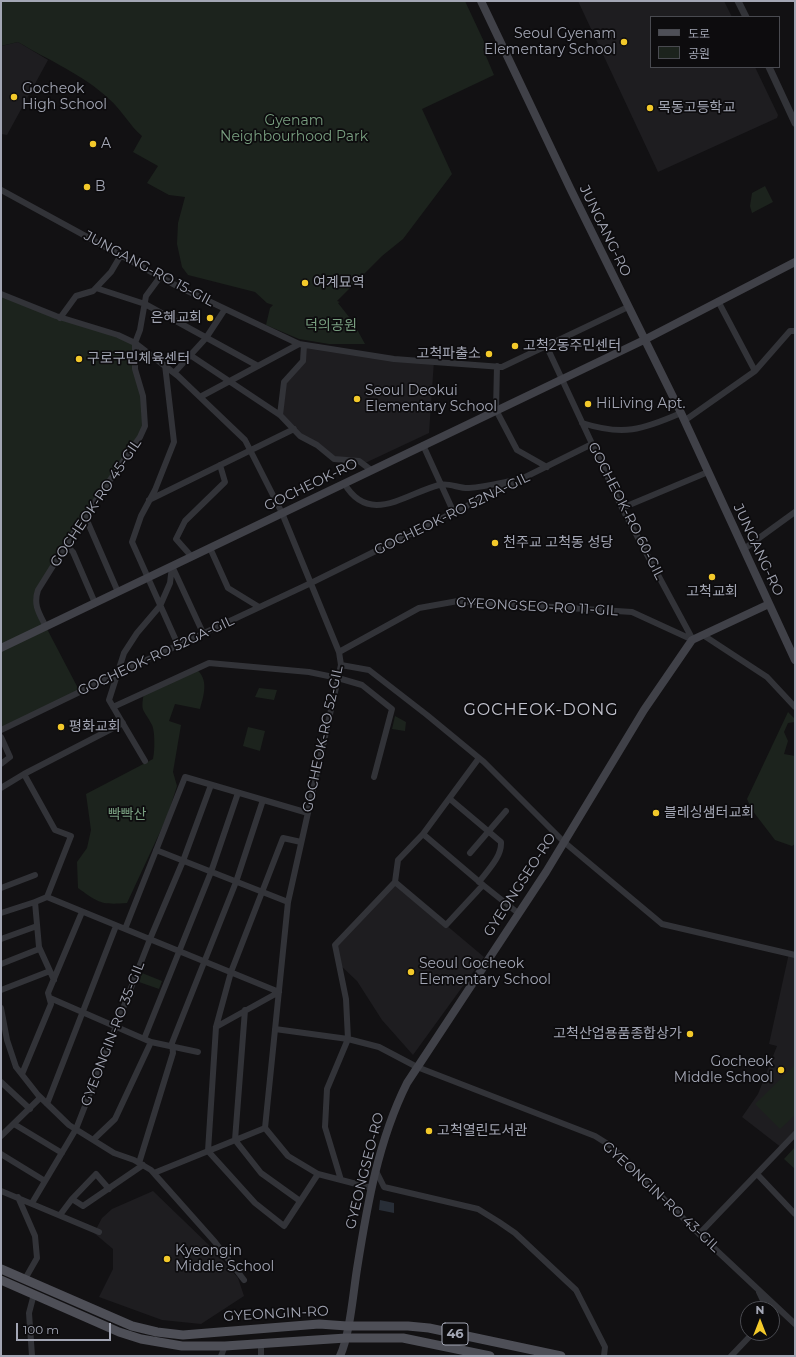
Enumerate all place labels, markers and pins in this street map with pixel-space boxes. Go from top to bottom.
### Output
place label: Seoul Gyenam Elementary School [484,26,616,58]
marker: Seoul Gyenam Elementary School [619,37,629,47]
place label: Gocheok High School [22,81,107,114]
marker: Gocheok High School [9,92,19,102]
place label: 목동고등학교 [658,100,735,116]
marker: 목동고등학교 [645,103,655,113]
place label: A [101,136,111,152]
marker: A [88,139,98,149]
place label: B [95,179,106,195]
marker: B [82,182,92,192]
place label: 여계묘역 [313,275,365,291]
marker: 여계묘역 [300,278,310,288]
place label: 은혜교회 [150,310,202,326]
marker: 은혜교회 [205,313,215,323]
place label: 고척2동주민센터 [523,338,621,354]
marker: 고척2동주민센터 [510,341,520,351]
place label: 고척파출소 [417,346,481,362]
marker: 고척파출소 [484,349,494,359]
place label: 구로구민체육센터 [87,351,190,367]
marker: 구로구민체육센터 [74,354,84,364]
place label: Seoul Deokui Elementary School [365,383,497,416]
marker: Seoul Deokui Elementary School [352,394,362,404]
place label: HiLiving Apt. [596,396,686,412]
marker: HiLiving Apt. [583,399,593,409]
place label: 천주교 고척동 성당 [503,535,613,551]
marker: 천주교 고척동 성당 [490,538,500,548]
marker: 고척교회 [707,572,717,582]
place label: 고척교회 [686,584,738,600]
place label: 평화교회 [69,719,121,735]
marker: 평화교회 [56,722,66,732]
place label: 블레싱샘터교회 [664,805,754,821]
marker: 블레싱샘터교회 [651,808,661,818]
place label: Seoul Gocheok Elementary School [419,956,551,988]
marker: Seoul Gocheok Elementary School [406,967,416,977]
place label: 고척산업용품종합상가 [553,1026,682,1042]
marker: 고척산업용품종합상가 [685,1029,695,1039]
place label: Gocheok Middle School [674,1054,773,1086]
marker: Gocheok Middle School [776,1065,786,1075]
place label: 고척열린도서관 [437,1123,527,1139]
marker: 고척열린도서관 [424,1126,434,1136]
place label: Kyeongin Middle School [175,1243,274,1276]
marker: Kyeongin Middle School [162,1254,172,1264]

